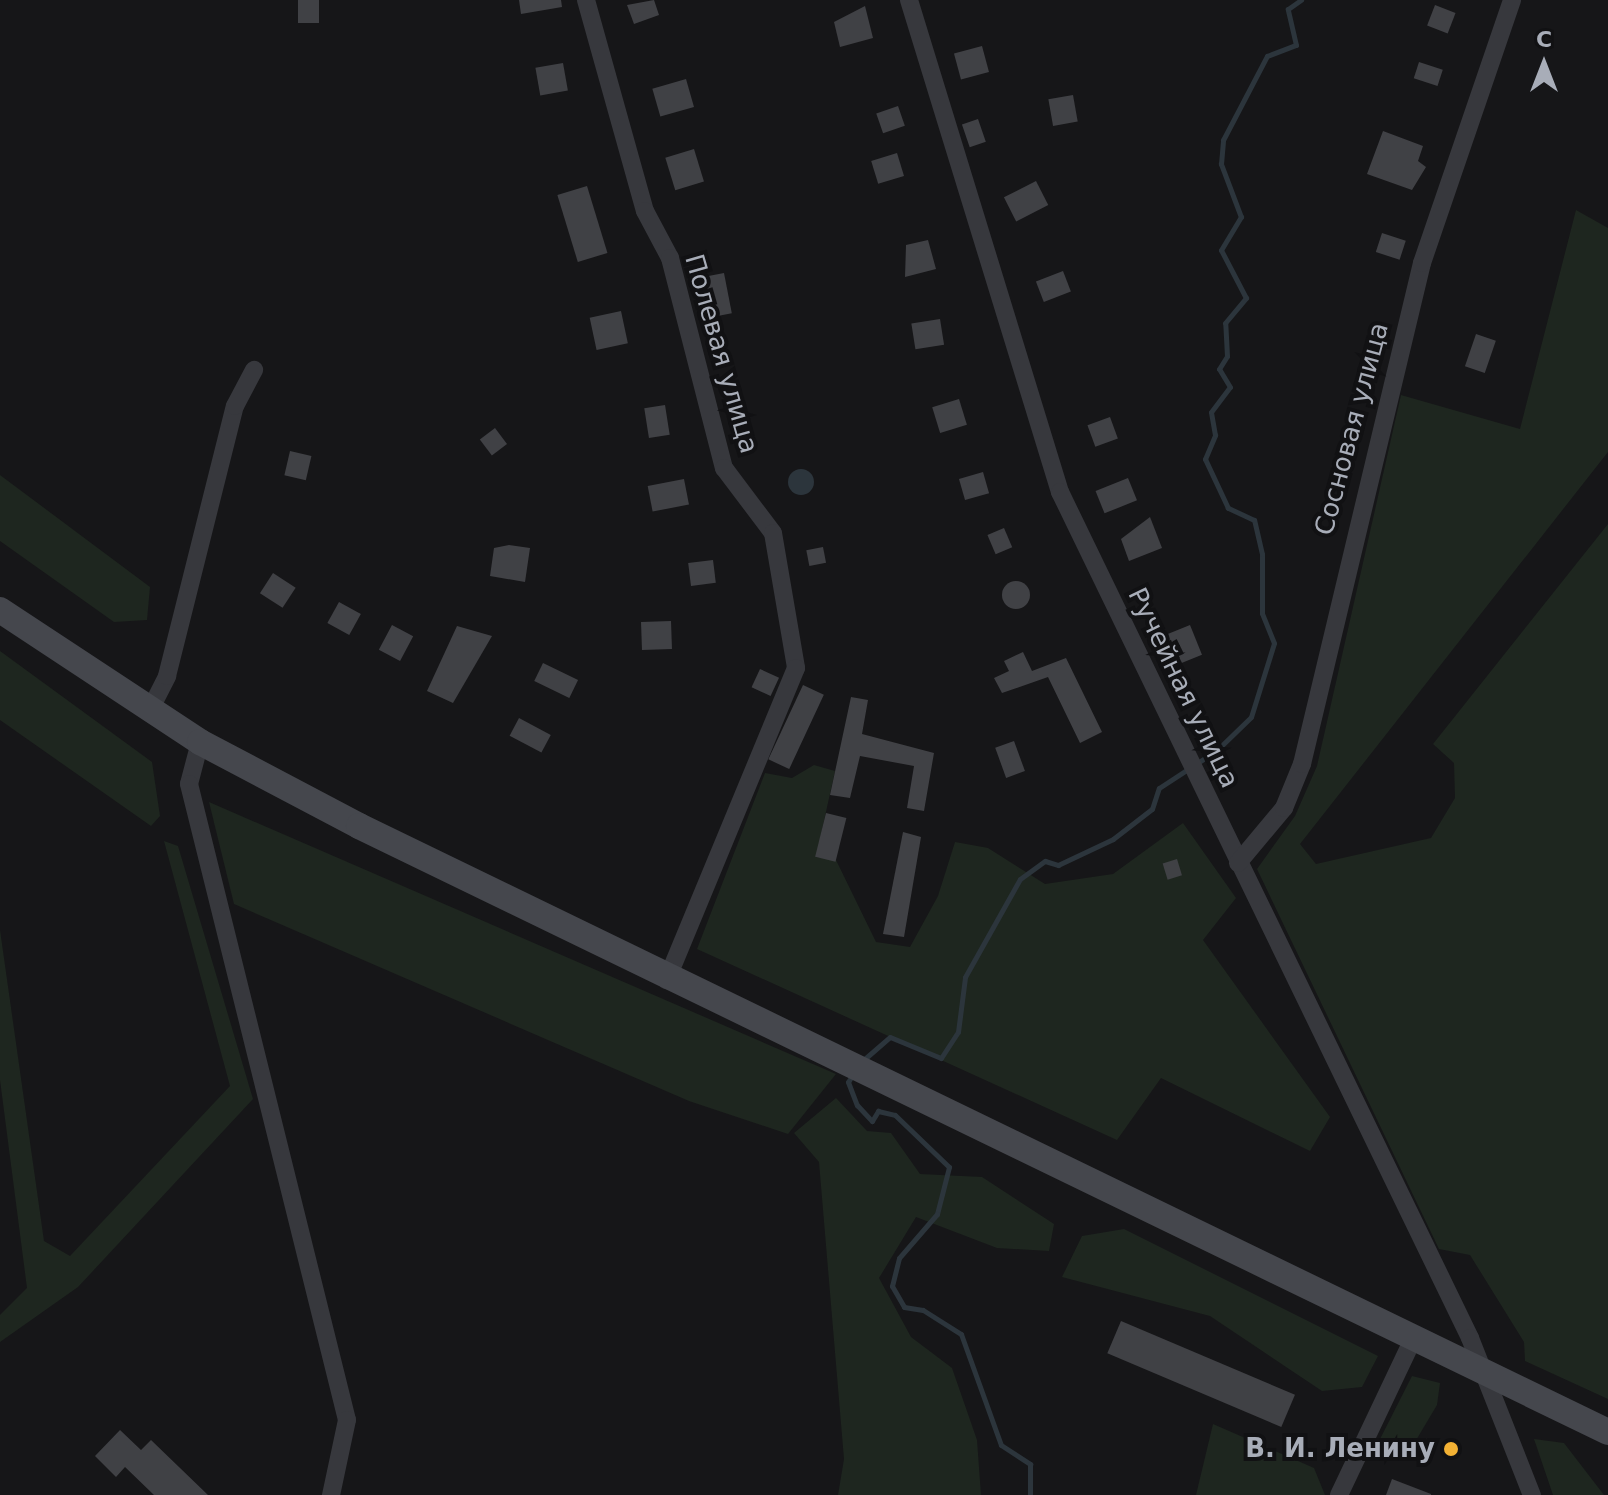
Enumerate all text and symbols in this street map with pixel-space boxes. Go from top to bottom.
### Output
north arrow [1504,24,1584,104]
text: С [1536,27,1552,52]
street label: Полевая улица [678,251,764,457]
street label: Сосновая улица [1309,319,1395,539]
street label: Ручейная улица [1121,583,1245,793]
place label: В. И. Ленину [1245,1433,1435,1465]
marker: В. И. Ленину [1442,1440,1460,1458]

